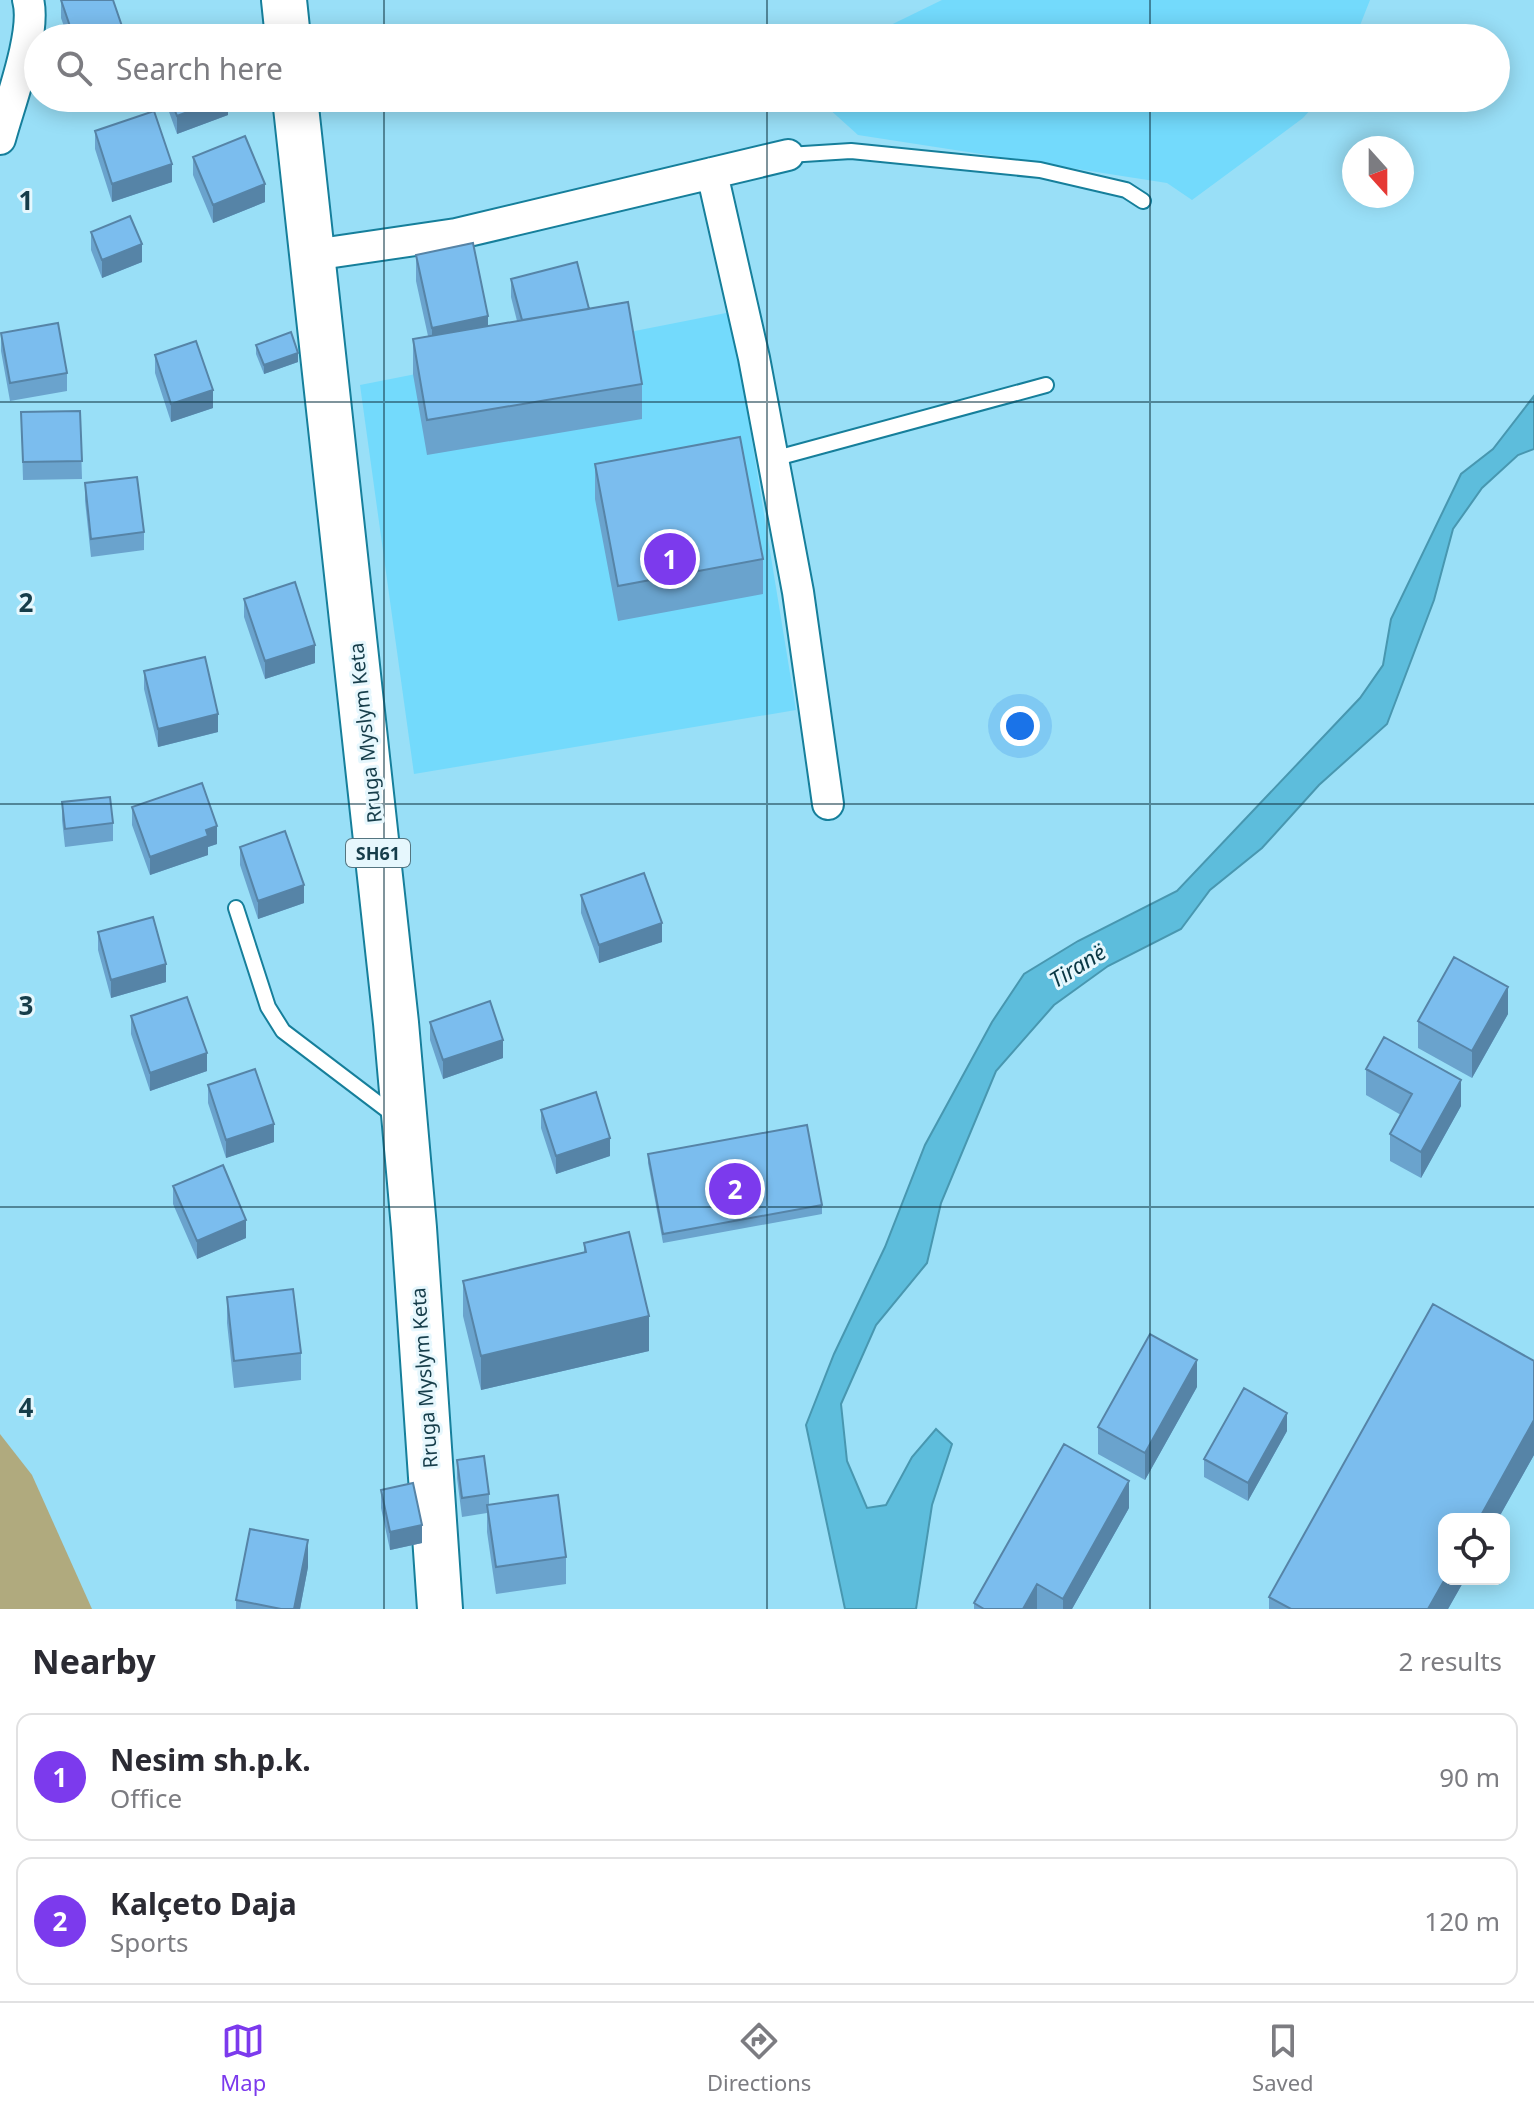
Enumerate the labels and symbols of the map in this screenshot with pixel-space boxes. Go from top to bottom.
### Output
north arrow [1342,136,1414,208]
text: 1 [19,182,33,218]
pin: 1 [644,529,696,589]
text: 2 [19,584,34,620]
street label: Rruga Myslym Keta [342,642,388,824]
your location [1000,706,1040,746]
road number: SH61 [346,839,410,867]
water label: Tiranë [1043,936,1111,994]
text: 3 [19,987,33,1023]
pin: 2 [709,1159,761,1219]
street label: Rruga Myslym Keta [404,1287,444,1469]
text: 4 [19,1389,34,1425]

